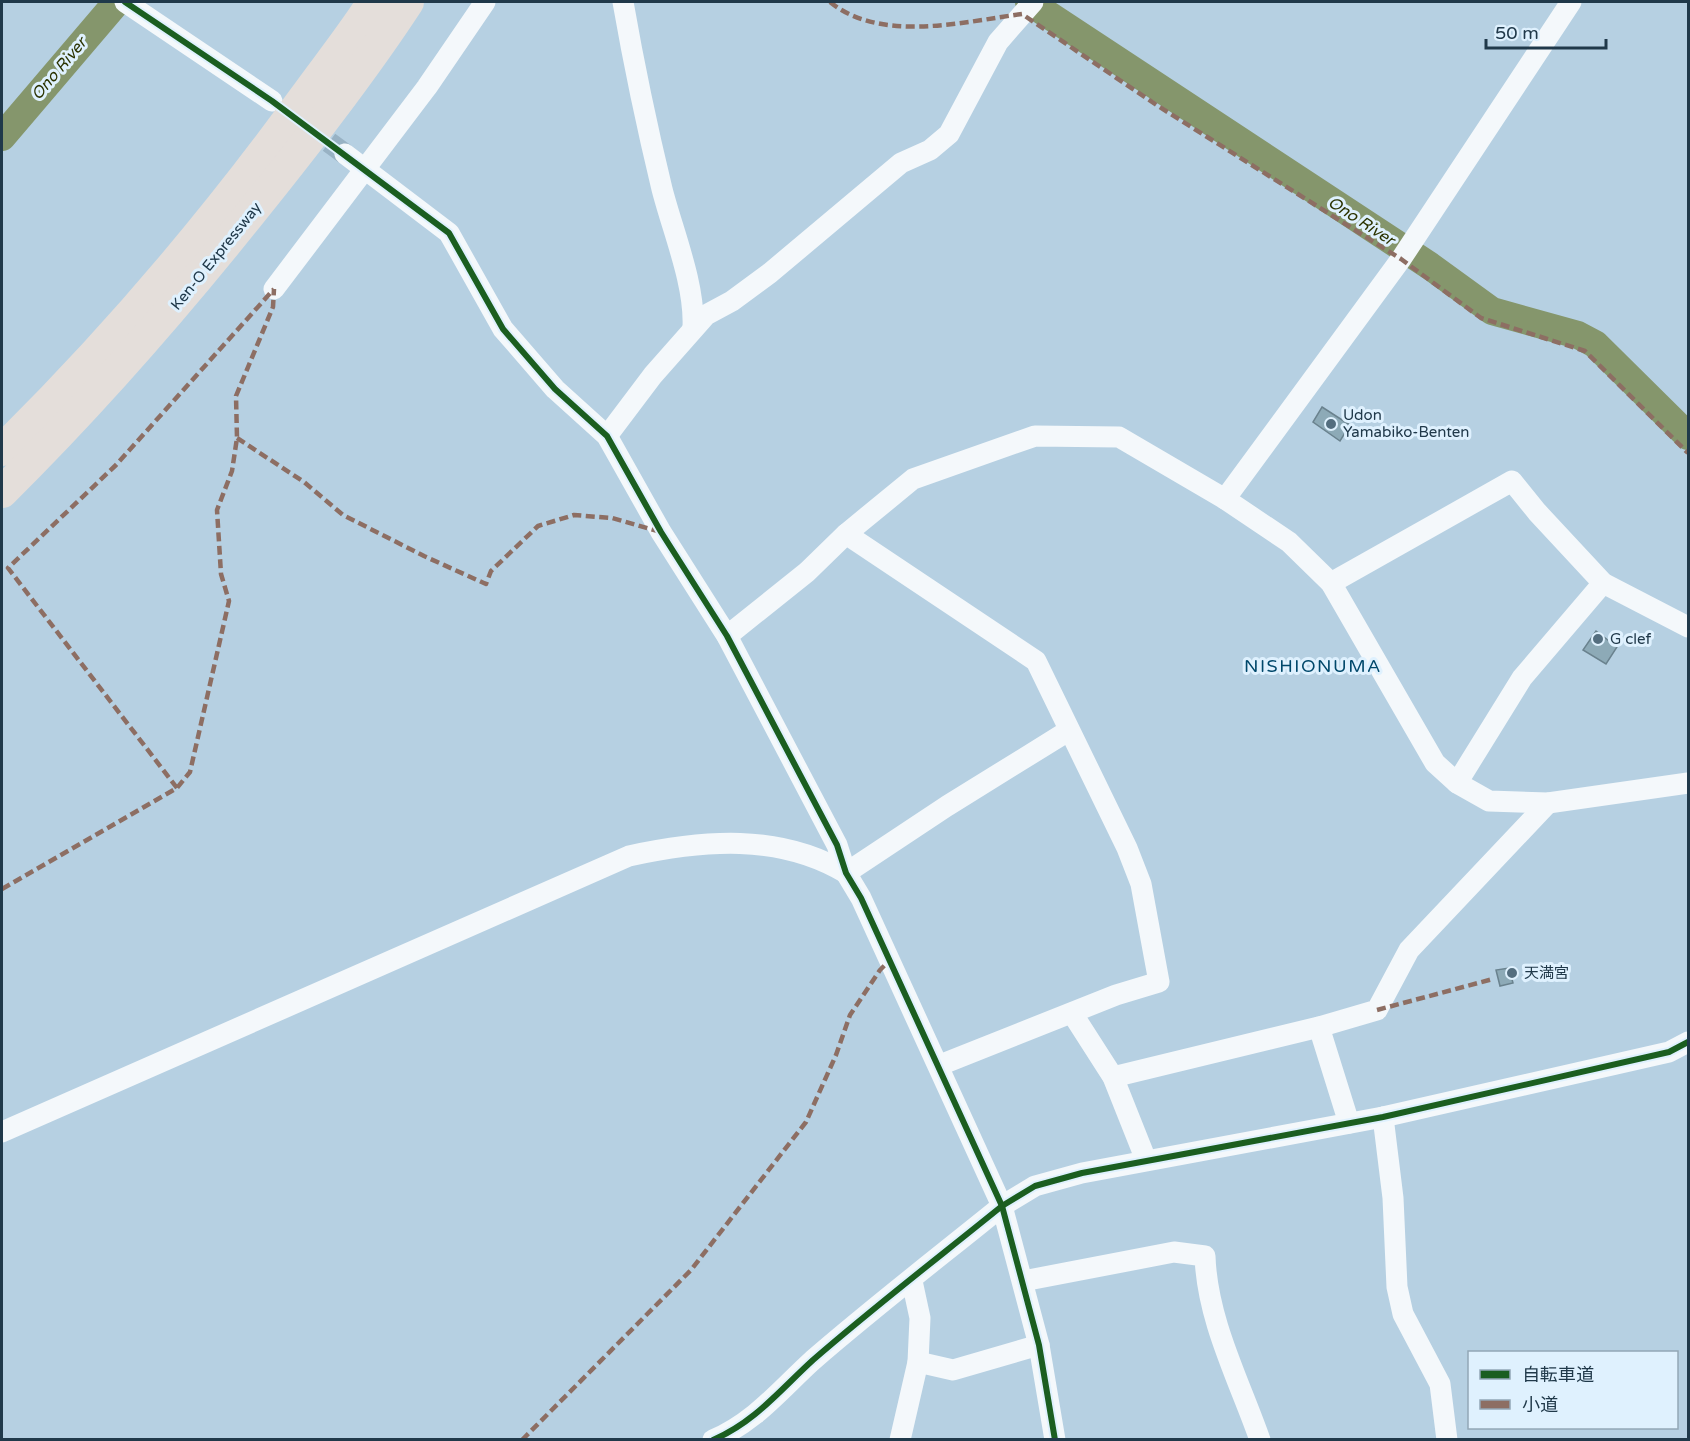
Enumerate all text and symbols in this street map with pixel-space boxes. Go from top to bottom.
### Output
scale bar [1486,12,1606,50]
text: 50 m [1495,22,1539,44]
water label: Ono River [27,32,92,104]
water label: Ono River [1324,192,1400,251]
street label: Ken-O Expressway [167,198,265,314]
place label: Udon Yamabiko-Benten [1343,406,1470,441]
marker: Udon Yamabiko-Benten [1324,417,1338,431]
place label: G clef [1610,630,1651,648]
marker: G clef [1591,632,1605,646]
district label: NISHIONUMA [1244,655,1382,677]
place label: 天満宮 [1524,964,1569,982]
marker: 天満宮 [1505,966,1519,980]
legend [1468,1351,1678,1429]
text: 自転車道 [1522,1364,1594,1386]
text: 小道 [1522,1394,1558,1416]

